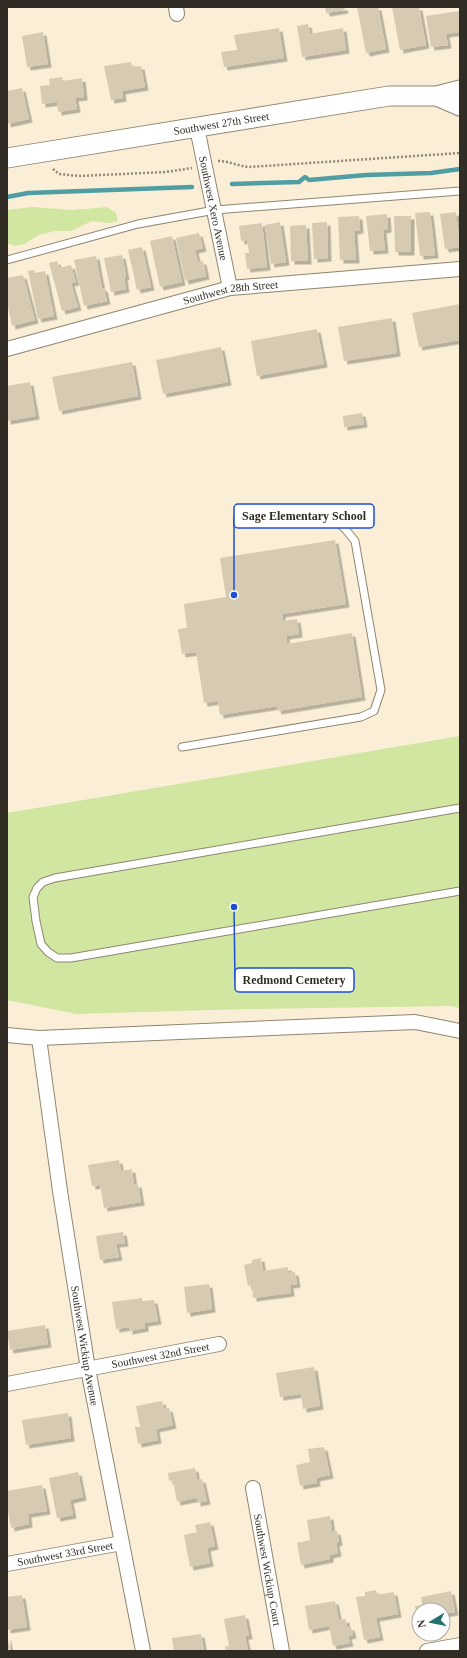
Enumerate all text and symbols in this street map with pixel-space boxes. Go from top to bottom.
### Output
street label: Southwest 27th Street [173,110,270,137]
street label: Southwest Xero Avenue [197,155,230,262]
street label: Southwest 28th Street [182,278,278,307]
callout: Sage Elementary School [234,504,374,528]
text: Sage Elementary School [242,509,367,523]
callout: Redmond Cemetery [235,968,354,992]
text: Redmond Cemetery [243,973,345,987]
street label: Southwest Wickiup Avenue [69,1285,101,1407]
street label: Southwest 32nd Street [111,1340,210,1370]
street label: Southwest Wickiup Court [252,1513,283,1627]
street label: Southwest 33rd Street [16,1539,114,1568]
north arrow [411,1602,451,1642]
text: N [415,1619,428,1629]

